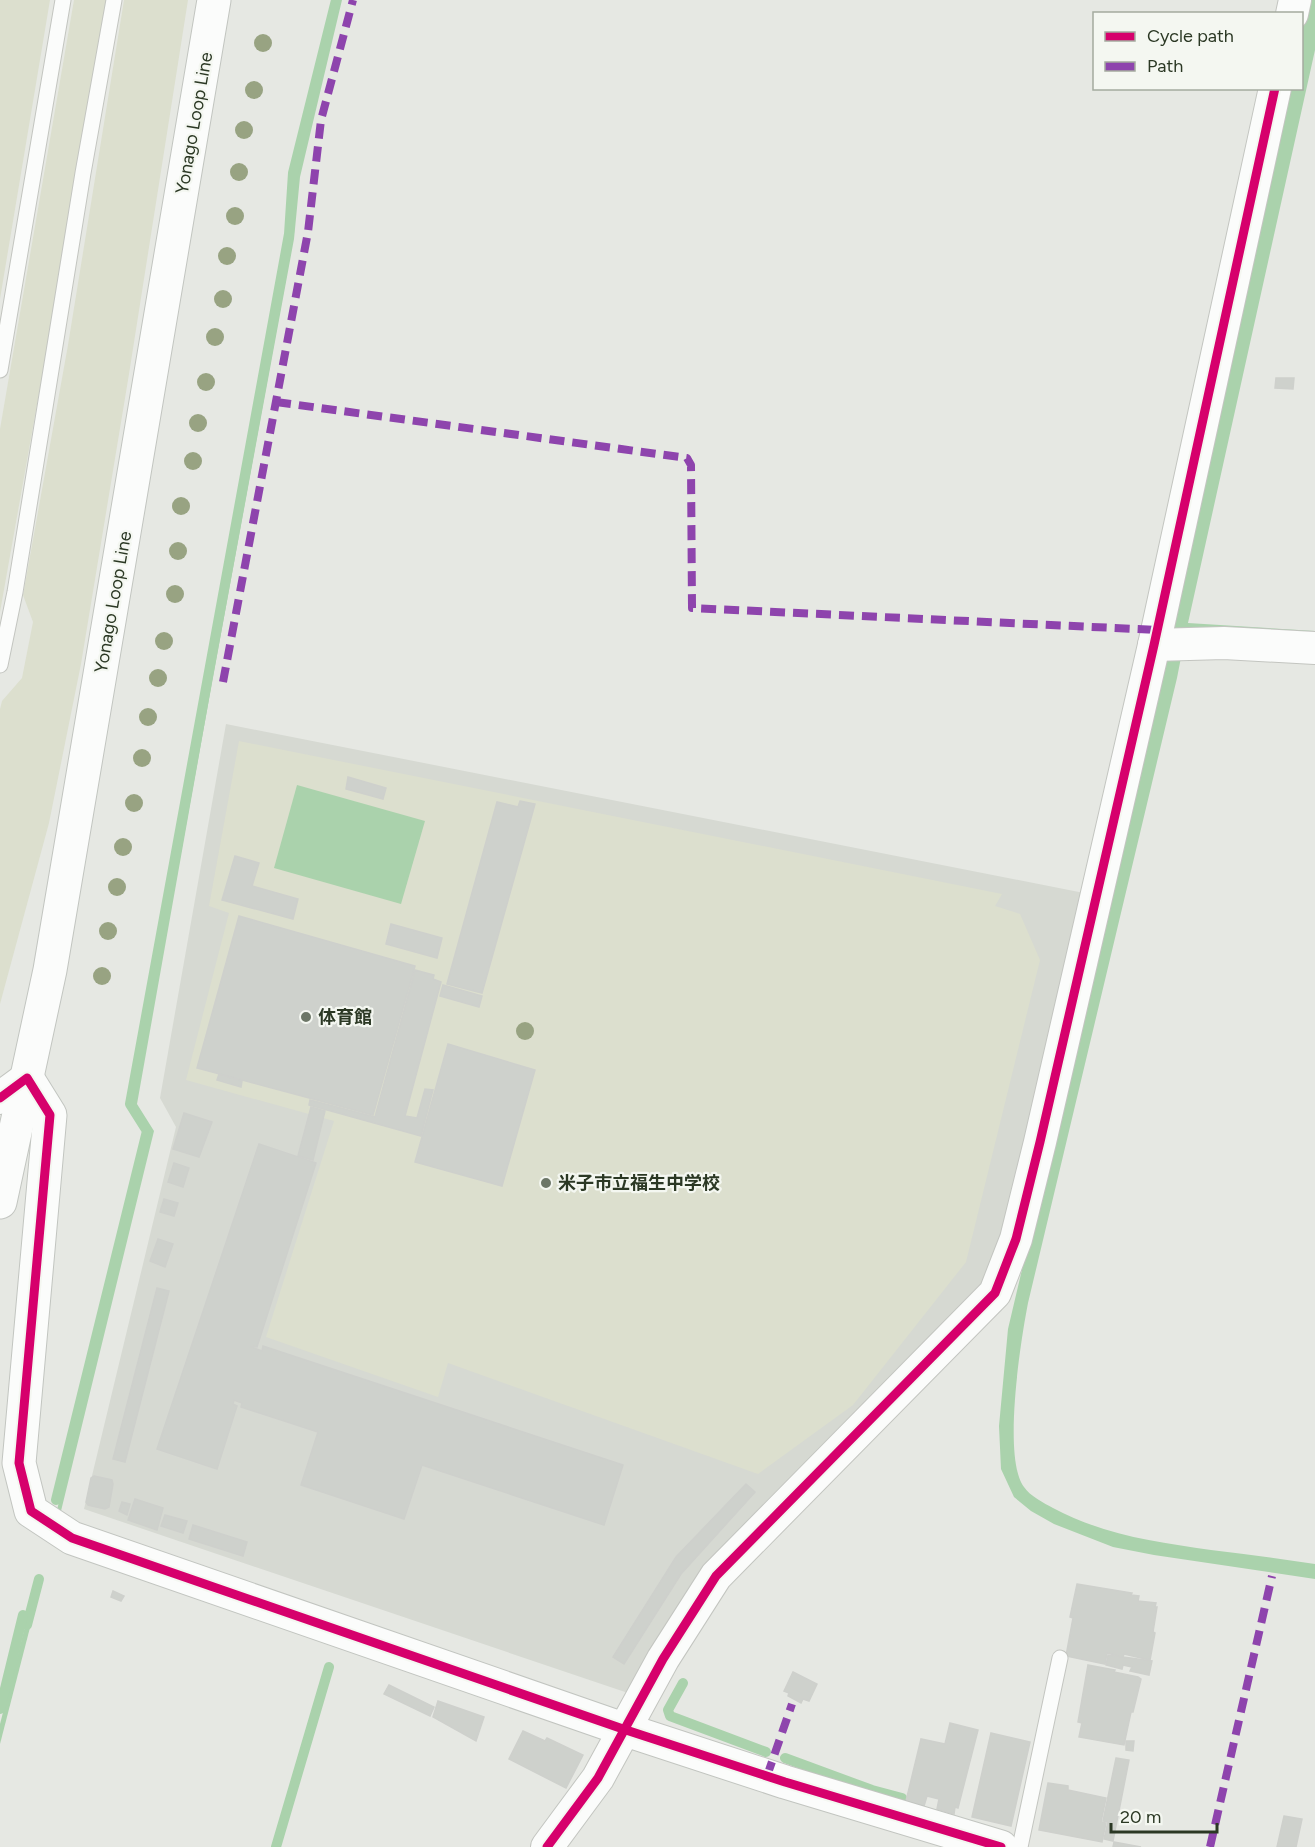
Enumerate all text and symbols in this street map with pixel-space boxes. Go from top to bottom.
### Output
legend [1093,12,1303,90]
text: Cycle path [1147,25,1234,47]
street label: Yonago Loop Line [171,50,217,196]
text: Path [1147,55,1183,77]
street label: Yonago Loop Line [90,529,136,675]
place label: 体育館 [318,1006,372,1028]
marker: 体育館 [299,1010,313,1024]
place label: 米子市立福生中学校 [558,1172,720,1194]
marker: 米子市立福生中学校 [539,1176,553,1190]
scale bar [1111,1796,1218,1834]
text: 20 m [1120,1806,1161,1828]

